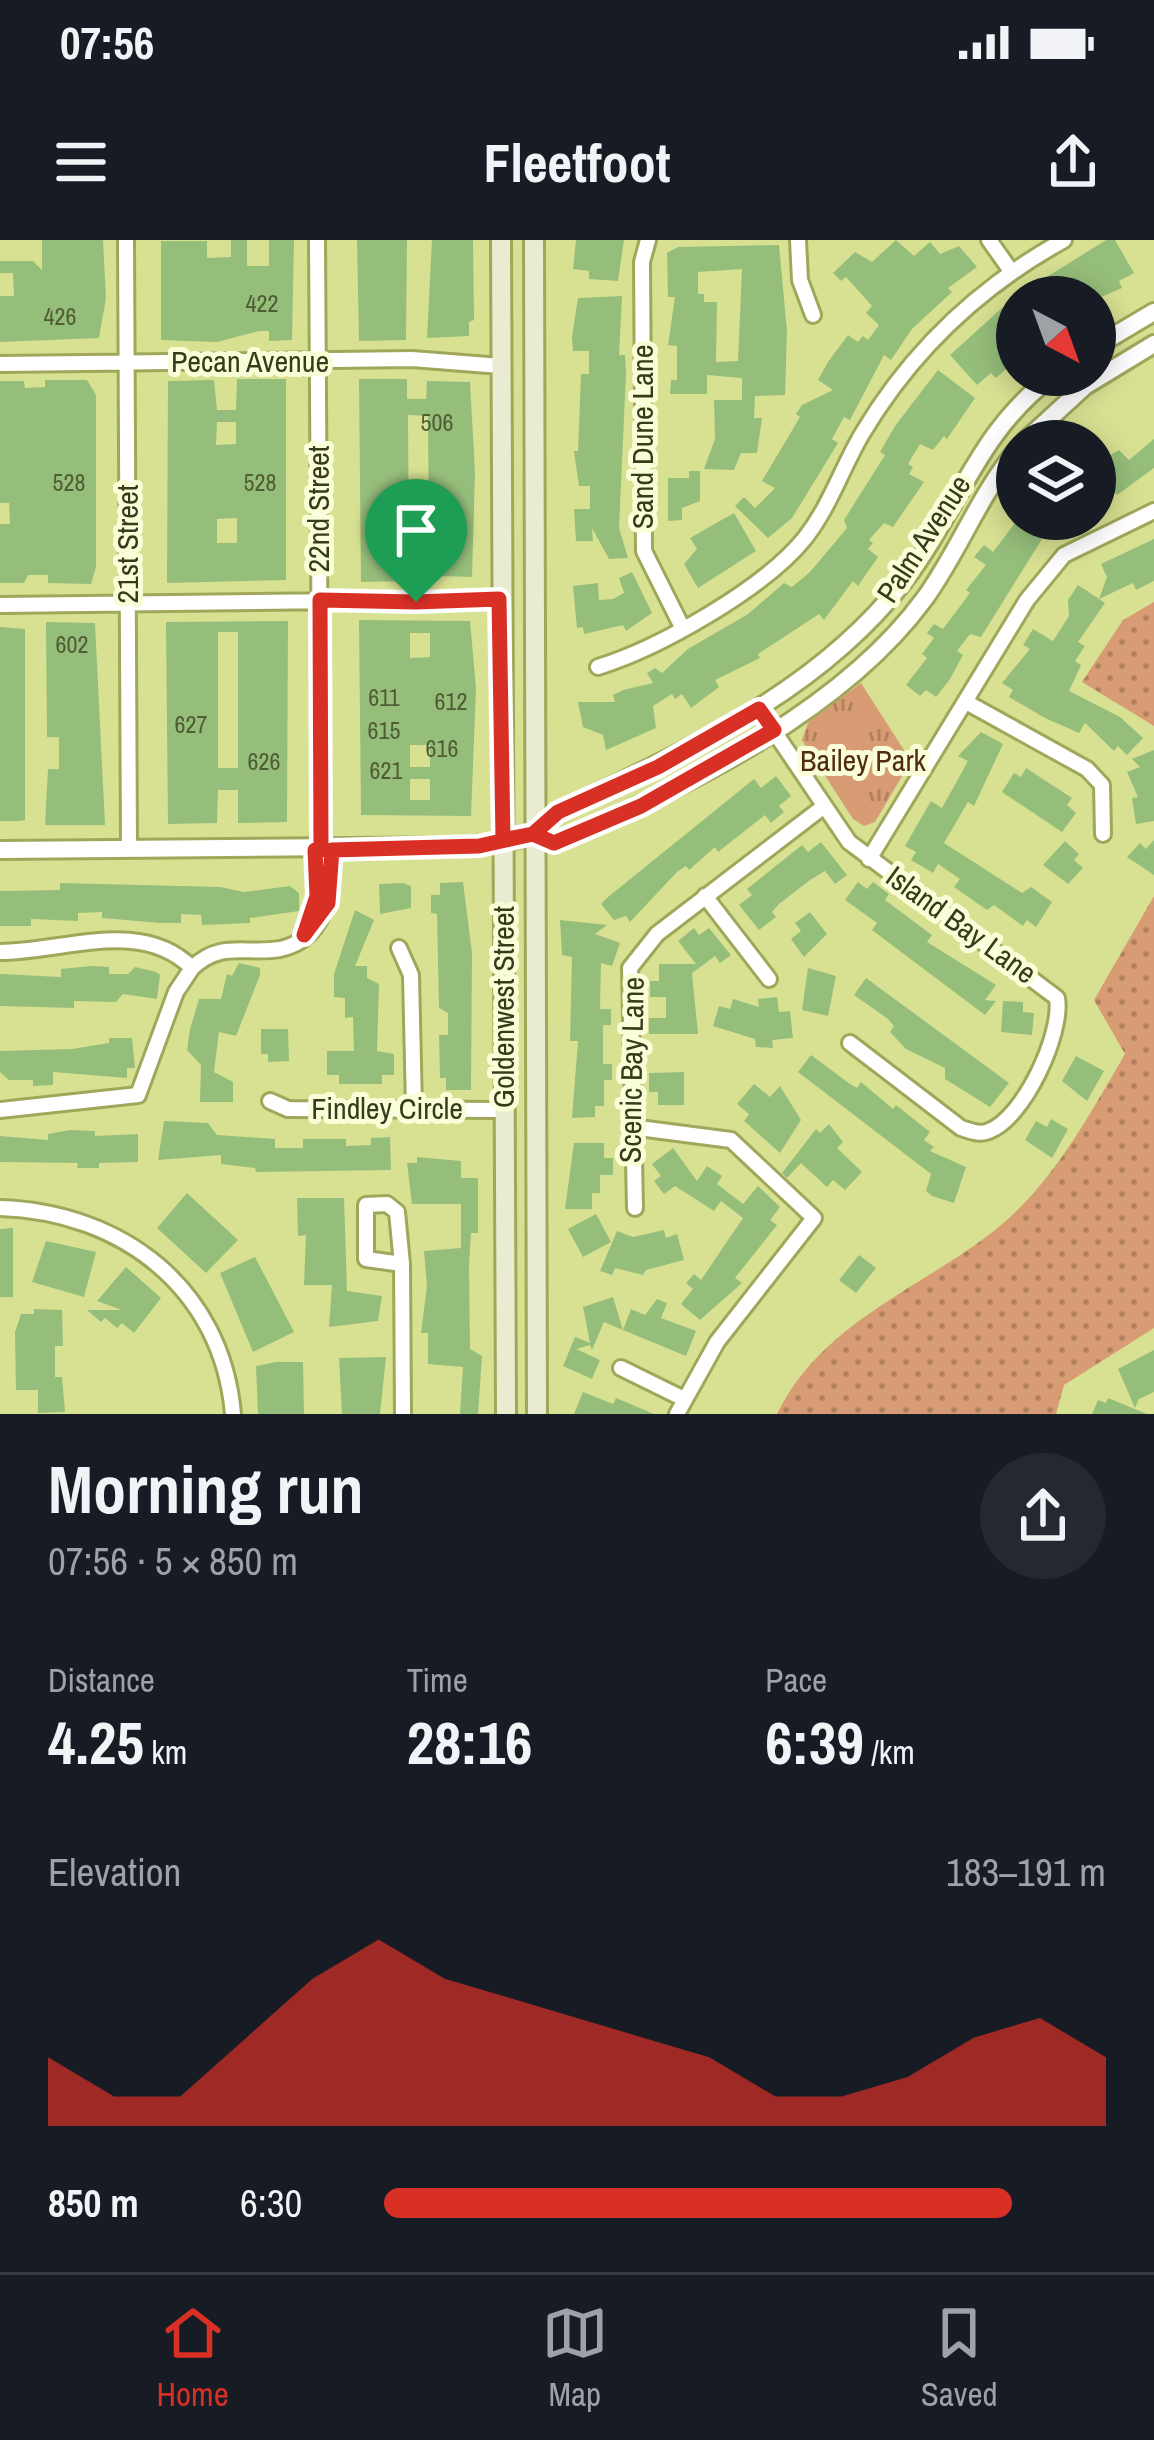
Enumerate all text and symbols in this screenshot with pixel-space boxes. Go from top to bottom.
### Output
text: 07:56 [60,12,154,73]
text: Fleetfoot [484,126,670,199]
icon: menu [48,129,114,195]
icon: share [1040,129,1106,195]
north arrow [996,276,1116,396]
map controls [996,276,1116,540]
house number: 422 [246,287,278,319]
house number: 426 [44,300,76,332]
street label: Pecan Avenue [171,341,329,381]
street label: Sand Dune Lane [622,345,662,529]
house number: 506 [421,406,453,438]
button: layers [996,420,1116,540]
street label: 22nd Street [298,445,338,573]
house number: 528 [53,466,85,498]
house number: 528 [244,466,276,498]
street label: Palm Avenue [867,467,979,610]
pin [365,479,467,602]
street label: 21st Street [107,484,147,603]
icon: arrive [383,497,449,563]
house number: 602 [56,628,88,660]
house number: 611 [368,681,400,713]
house number: 612 [435,685,467,717]
house number: 627 [175,708,207,740]
house number: 615 [368,714,400,746]
house number: 616 [426,732,458,764]
park label: Bailey Park [800,740,927,780]
house number: 626 [248,745,280,777]
house number: 621 [370,754,402,786]
street label: Island Bay Lane [878,856,1045,992]
street label: Goldenwest Street [483,906,523,1108]
street label: Scenic Bay Lane [609,977,653,1163]
street label: Findley Circle [311,1088,463,1128]
text: Morning run [48,1445,364,1534]
button: share [980,1453,1106,1579]
text: 07:56 · 5 × 850 m [48,1535,298,1587]
text: Distance [48,1658,155,1702]
text: Time [407,1658,468,1702]
text: Pace [765,1658,827,1702]
text: 4.25 [48,1702,144,1783]
text: 28:16 [407,1702,532,1783]
text: 6:39 [765,1702,864,1783]
text: km [144,1730,187,1774]
text: /km [864,1730,915,1774]
text: Elevation [48,1846,181,1898]
text: 183–191 m [946,1846,1106,1898]
text: 850 m [48,2177,139,2229]
text: 6:30 [240,2177,302,2229]
tab: Home [157,2300,229,2416]
tab: Map [542,2300,608,2416]
tab: Saved [921,2300,997,2416]

